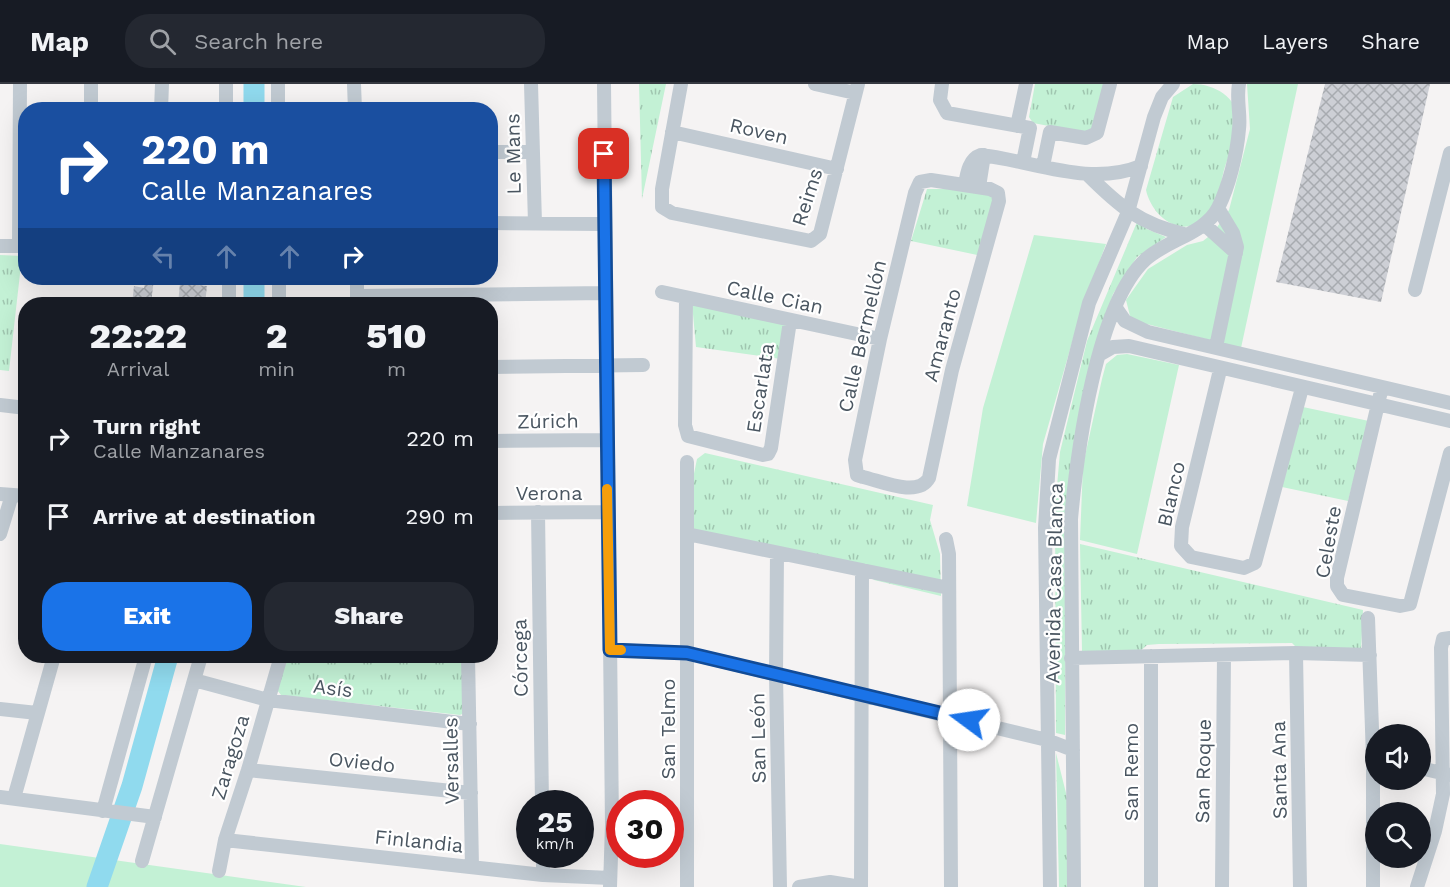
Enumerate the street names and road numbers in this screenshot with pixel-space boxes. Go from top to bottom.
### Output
street label: Le Mans [500,113,526,195]
street label: Roven [727,113,791,149]
street label: Reims [786,165,828,229]
street label: Calle Bermellón [833,257,891,415]
street label: Calle Cian [724,275,826,319]
street label: Amaranto [918,286,966,384]
street label: Escarlata [741,341,779,435]
street label: Zúrich [517,408,579,434]
street label: Blanco [1152,459,1190,529]
street label: Verona [515,481,583,505]
street label: Avenida Casa Blanca [1040,482,1068,684]
street label: Celeste [1310,504,1346,580]
street label: Córcega [507,619,533,697]
street label: Asís [312,674,354,702]
street label: San Telmo [656,678,680,780]
street label: San León [745,692,771,784]
street label: Zaragoza [206,712,254,802]
street label: Versalles [438,717,464,805]
street label: San Roque [1190,719,1216,823]
street label: Santa Ana [1266,721,1292,819]
street label: San Remo [1119,723,1143,821]
street label: Oviedo [328,747,396,777]
street label: Finlandia [374,824,464,858]

